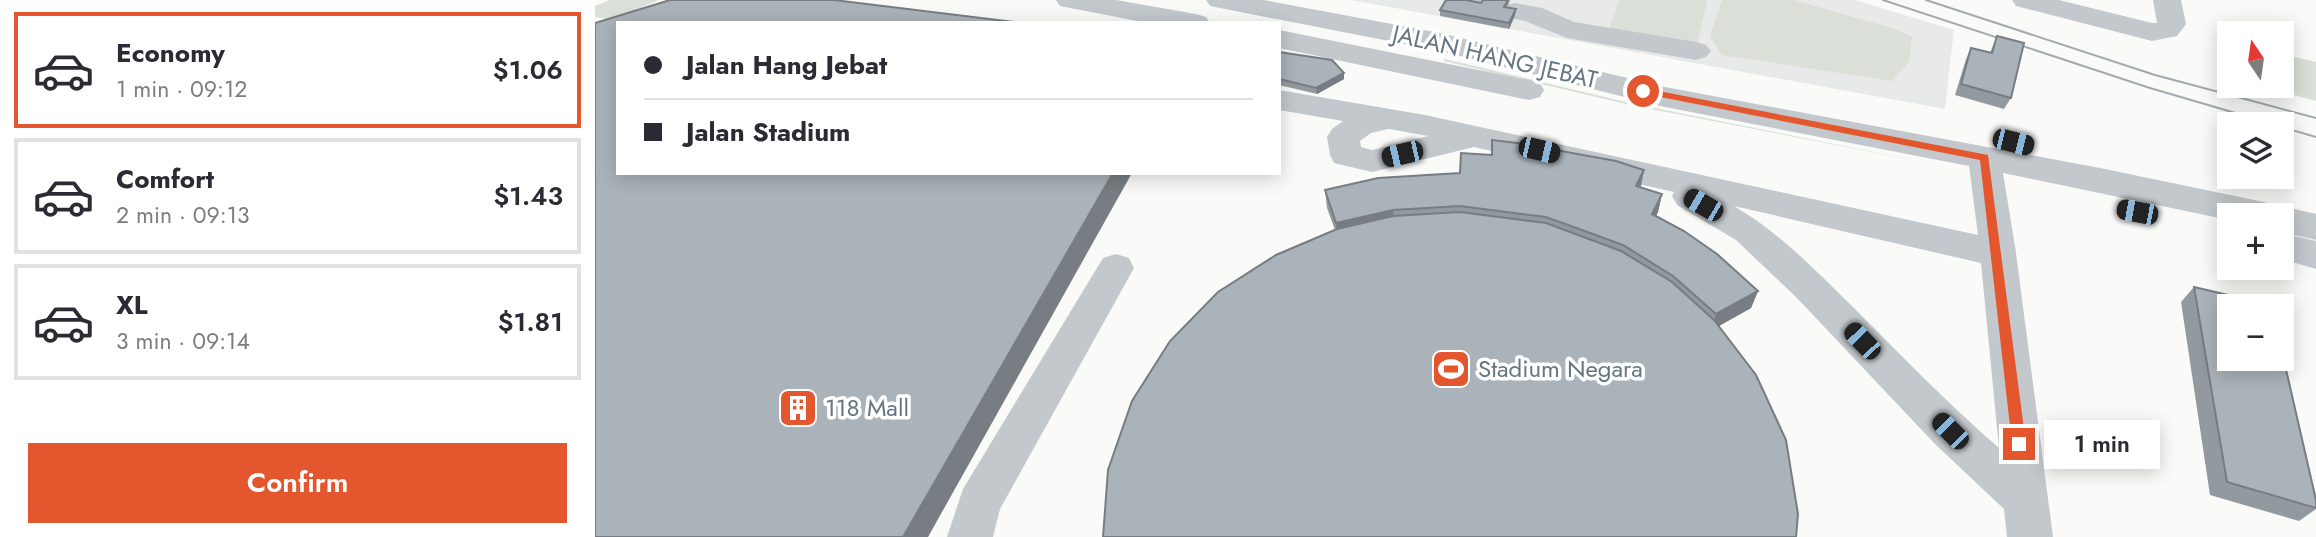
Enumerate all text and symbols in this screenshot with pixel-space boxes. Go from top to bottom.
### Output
street label: JALAN HANG JEBAT [1386,15,1601,97]
north arrow [2217,21,2294,98]
map controls [2217,21,2294,371]
text: Economy [116,34,225,72]
icon: car [32,39,95,102]
text: Jalan Hang Jebat [686,46,887,84]
text: $1.06 [493,51,563,89]
text: 1 min · 09:12 [116,72,247,106]
route start [1627,75,1659,107]
button: layers [2217,112,2294,189]
text: Jalan Stadium [686,113,850,151]
car [1991,127,2036,157]
car [1517,135,1562,165]
car [1380,139,1425,169]
text: Comfort [116,160,214,198]
icon: car [32,165,95,228]
text: $1.43 [493,177,563,215]
car [1680,185,1727,225]
text: 2 min · 09:13 [116,198,250,232]
car [2115,198,2160,226]
button: + [2217,203,2294,280]
text: XL [116,286,148,324]
icon: car [32,291,95,354]
button: − [2217,294,2294,371]
text: $1.81 [498,303,563,341]
car [1840,319,1885,363]
text: 3 min · 09:14 [116,324,250,358]
sports icon: Stadium Negara [1430,348,1472,390]
place label: Stadium Negara [1478,351,1643,386]
building icon: 118 Mall [777,387,819,429]
place label: 118 Mall [825,390,909,425]
car [1928,409,1973,453]
callout: 1 min [2043,420,2159,468]
text: 1 min [2074,427,2130,461]
route end [2003,428,2035,460]
button: Confirm [28,443,567,523]

